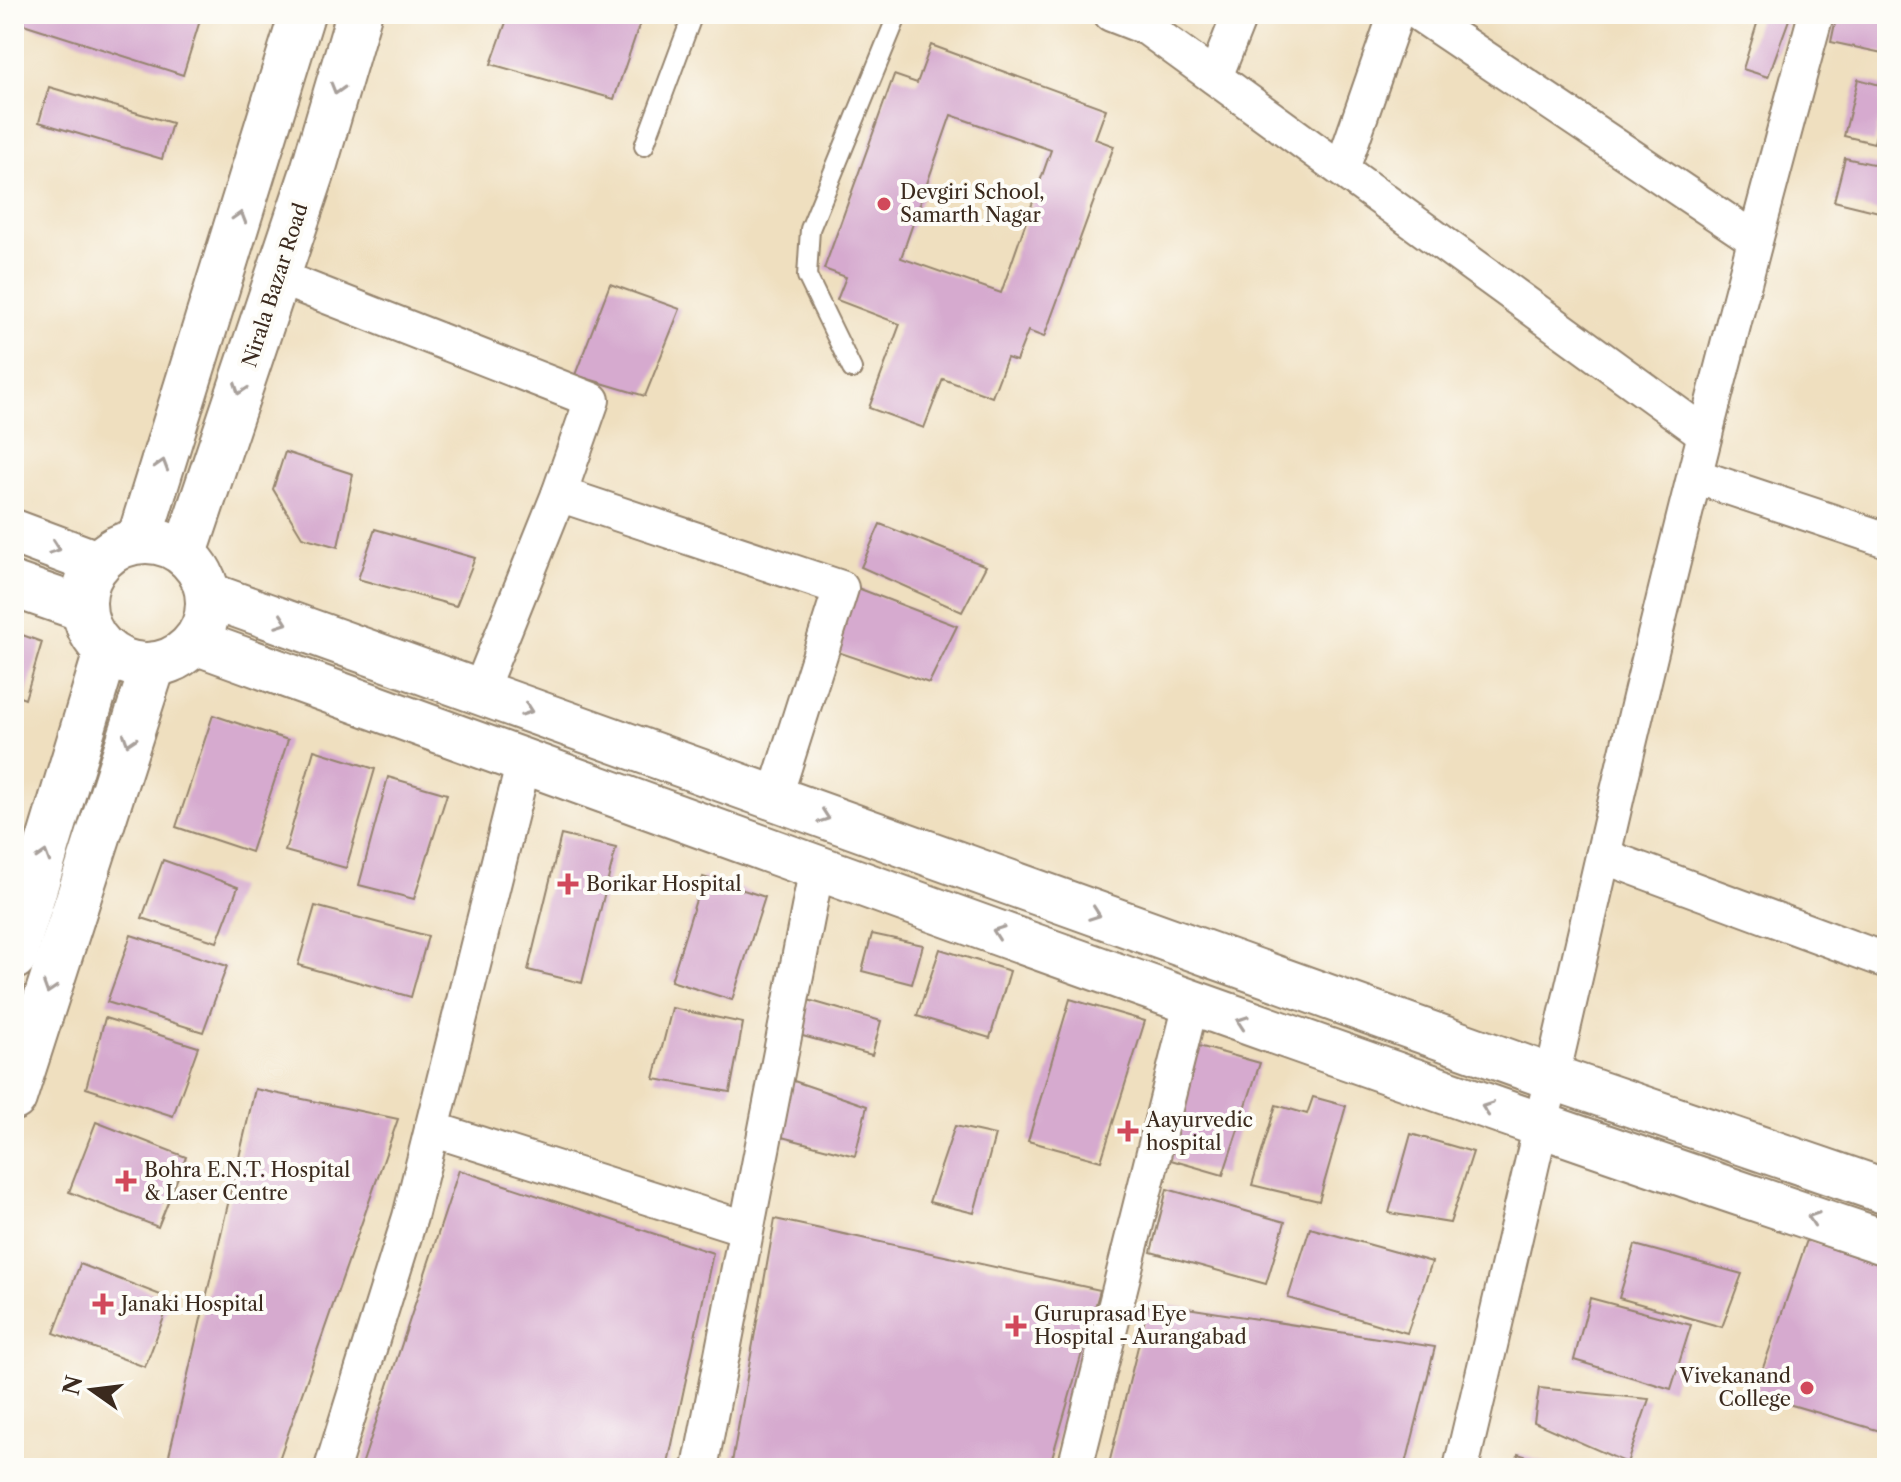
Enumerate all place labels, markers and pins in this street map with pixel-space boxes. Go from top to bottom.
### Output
place label: Devgiri School, Samarth Nagar [900,180,1045,227]
marker: Devgiri School, Samarth Nagar [875,195,893,213]
place label: Borikar Hospital [586,872,741,896]
marker: Borikar Hospital [557,873,579,895]
place label: Aayurvedic hospital [1145,1108,1253,1155]
marker: Aayurvedic hospital [1117,1120,1139,1142]
place label: Bohra E.N.T. Hospital & Laser Centre [144,1158,350,1205]
marker: Bohra E.N.T. Hospital & Laser Centre [115,1170,137,1192]
place label: Janaki Hospital [118,1292,264,1316]
marker: Janaki Hospital [92,1293,114,1315]
place label: Guruprasad Eye Hospital - Aurangabad [1034,1302,1247,1349]
marker: Guruprasad Eye Hospital - Aurangabad [1005,1315,1027,1337]
place label: Vivekanand College [1679,1364,1791,1411]
marker: Vivekanand College [1798,1379,1816,1397]

